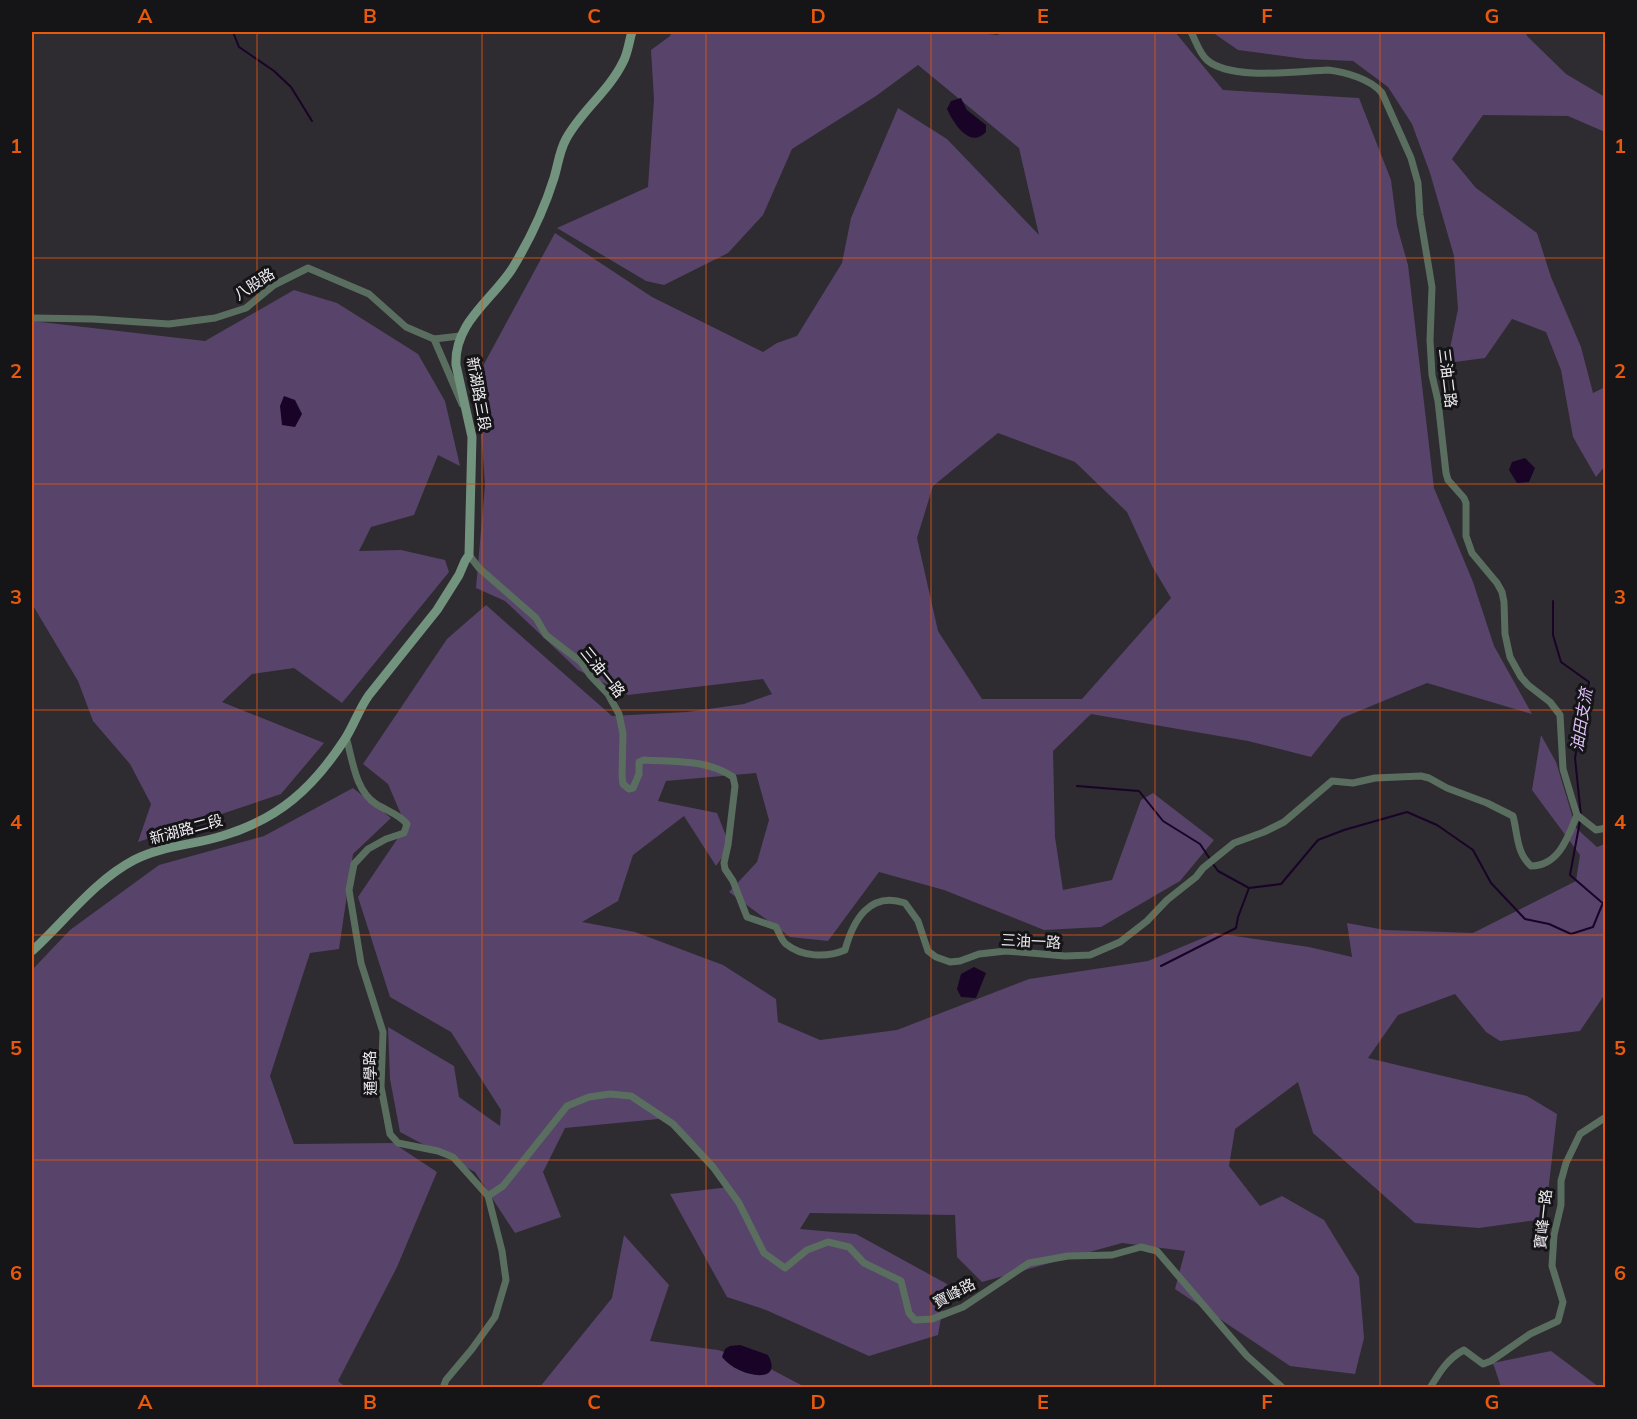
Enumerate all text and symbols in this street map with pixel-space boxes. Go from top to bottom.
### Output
text: A [138,3,153,28]
text: B [363,3,377,28]
text: C [587,3,601,28]
text: D [810,3,826,28]
text: E [1037,3,1049,28]
text: F [1261,3,1273,28]
text: G [1485,3,1499,28]
text: 1 [10,133,22,158]
text: 1 [1614,133,1626,158]
street label: 八股路 [230,264,278,304]
street label: 三油二路 [1435,347,1461,409]
street label: 新湖路三段 [463,355,495,433]
text: 2 [10,358,22,383]
text: 2 [1614,358,1626,383]
text: 3 [10,584,22,609]
text: 3 [1614,584,1626,609]
street label: 三油一路 [577,643,629,701]
water label: 油田支流 [1566,685,1596,753]
text: 4 [10,809,22,834]
text: 4 [1614,809,1626,834]
street label: 新湖路二段 [147,810,225,848]
street label: 三油一路 [1001,930,1061,952]
text: 5 [10,1035,22,1060]
text: 5 [1614,1035,1626,1060]
street label: 通學路 [360,1050,380,1096]
street label: 寶峰一路 [1530,1188,1556,1250]
text: 6 [10,1260,22,1285]
text: 6 [1614,1260,1626,1285]
street label: 寶峰路 [930,1274,978,1312]
text: A [138,1389,153,1414]
text: B [363,1389,377,1414]
text: C [587,1389,601,1414]
text: D [810,1389,826,1414]
text: E [1037,1389,1049,1414]
text: F [1261,1389,1273,1414]
text: G [1485,1389,1499,1414]

